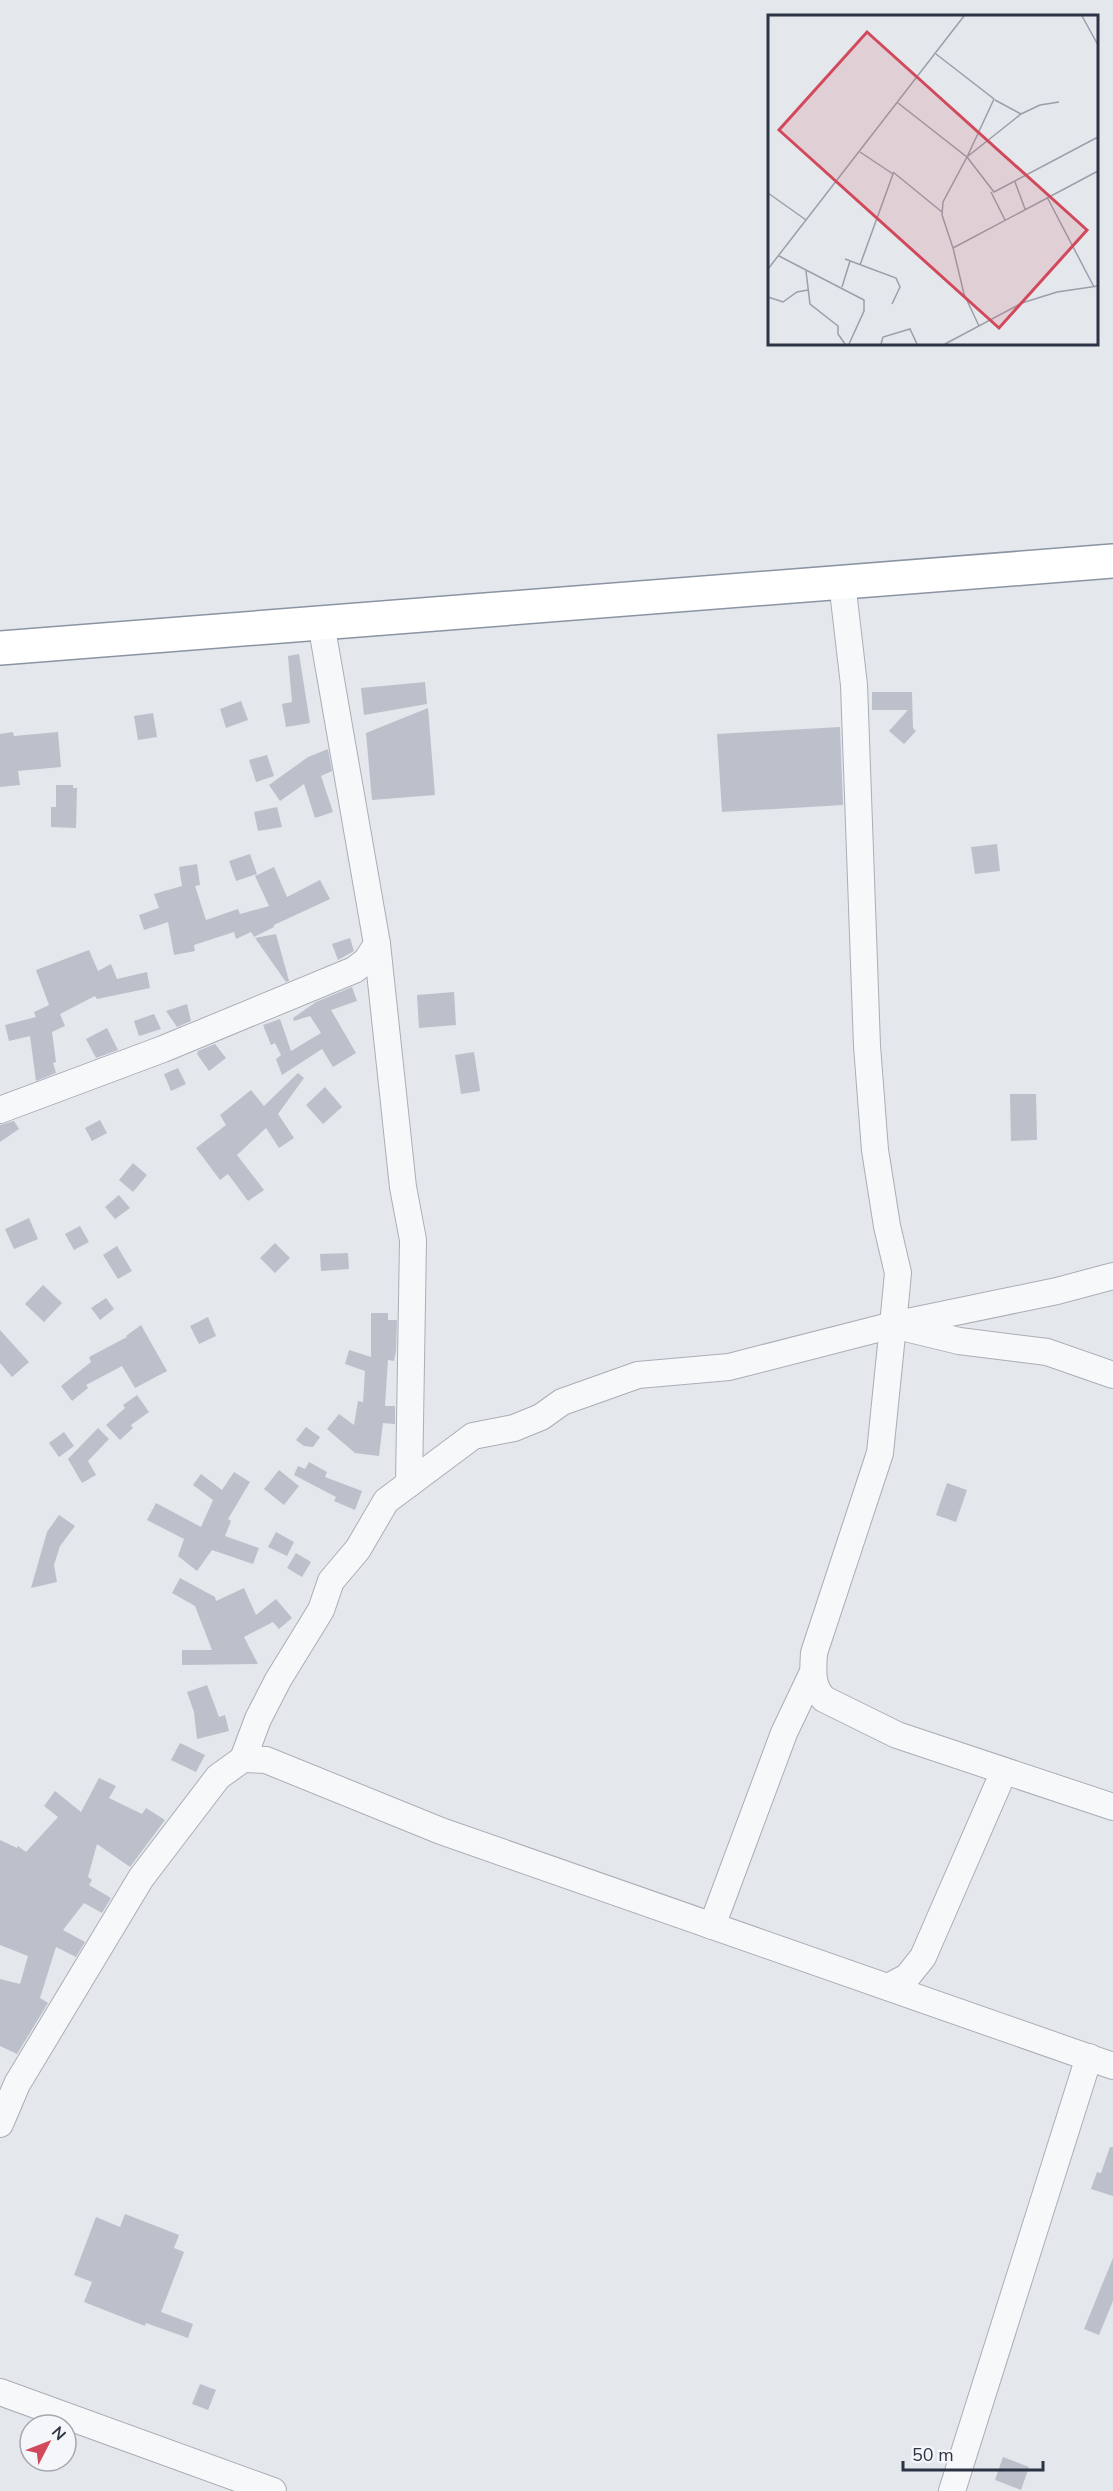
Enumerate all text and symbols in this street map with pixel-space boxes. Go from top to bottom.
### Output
inset map [768,15,1098,345]
north arrow [18,2413,78,2473]
text: N [46,2422,71,2445]
scale bar [903,2434,1042,2472]
text: 50 m [912,2443,954,2467]

